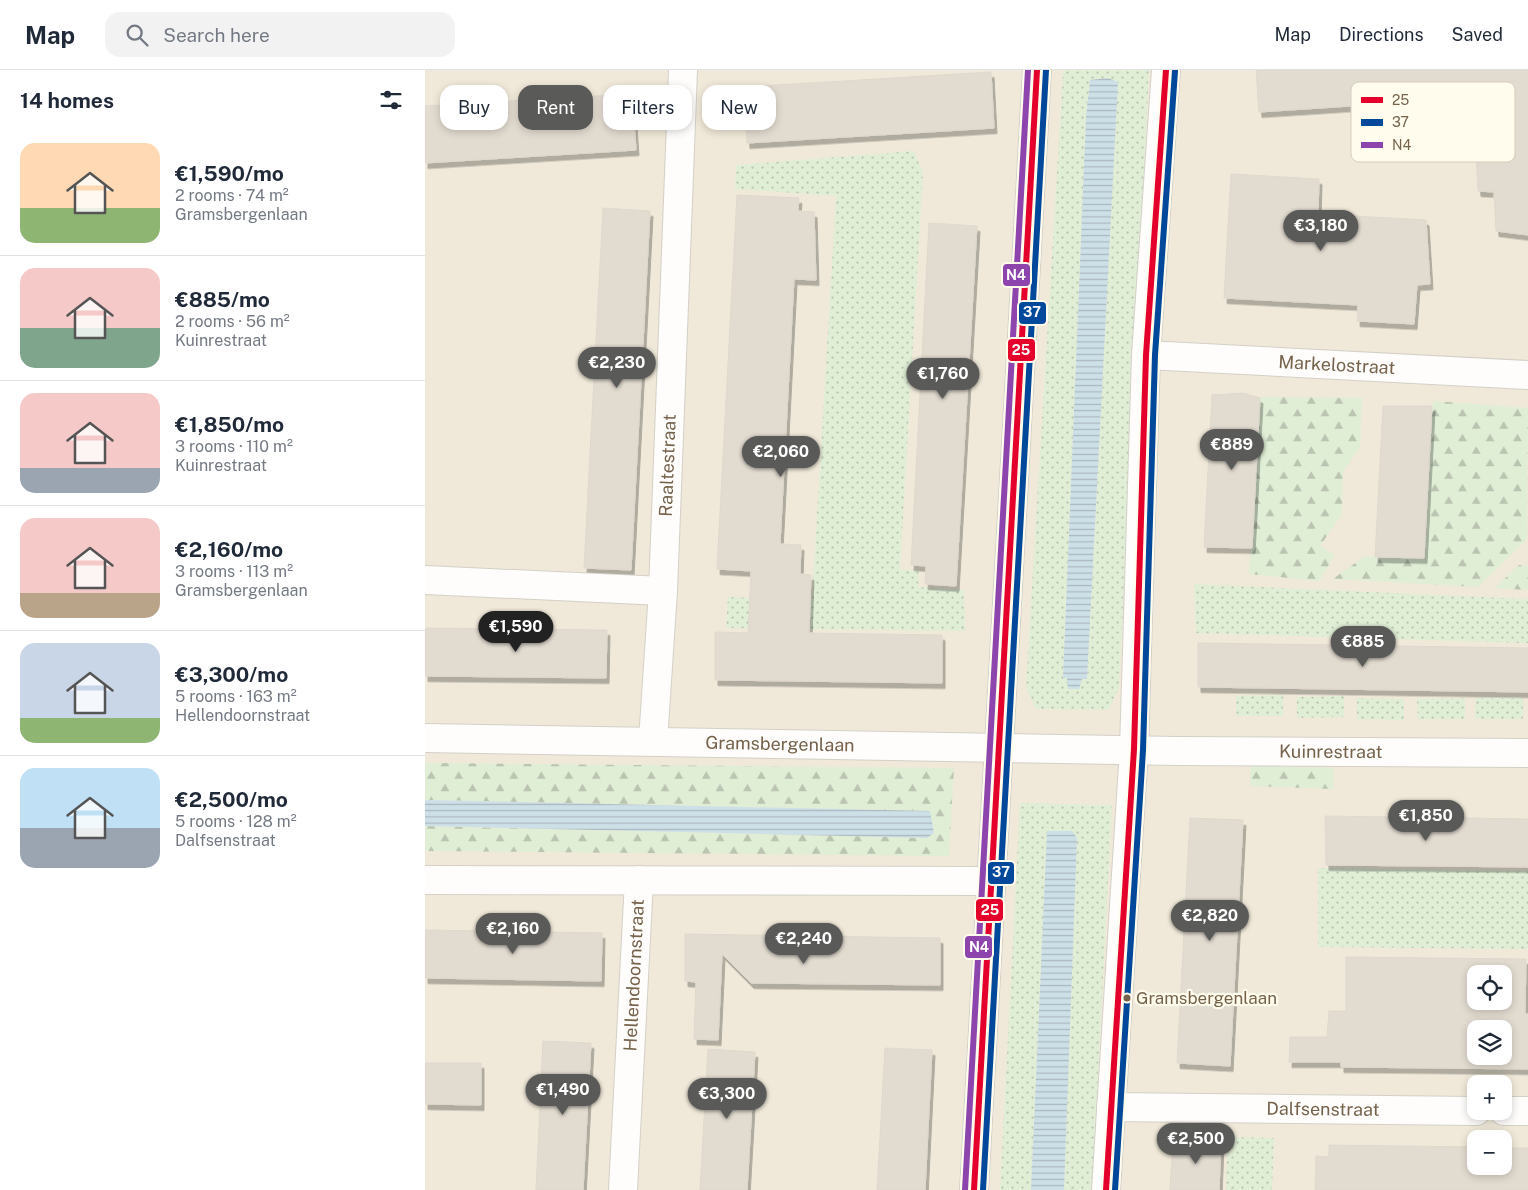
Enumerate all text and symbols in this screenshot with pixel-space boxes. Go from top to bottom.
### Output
search box [105,12,455,57]
text: Map [25,21,75,49]
icon: search [123,21,151,49]
text: Search here [163,24,270,46]
text: Map [1274,24,1311,45]
text: Directions [1339,24,1424,45]
text: Saved [1452,24,1503,45]
legend [1351,82,1515,162]
chip: Buy [440,85,508,130]
chip: Rent [518,85,593,130]
chip: Filters [603,85,692,130]
chip: New [702,85,776,130]
icon: filters [377,86,405,114]
text: 14 homes [20,88,114,113]
text: 25 [1392,92,1409,108]
text: 37 [1392,114,1409,130]
text: N4 [1392,137,1412,153]
text: €1,590/mo [175,161,284,186]
icon: home [60,163,120,223]
text: 2 rooms · 74 m² [175,186,289,205]
text: Gramsbergenlaan [175,205,308,224]
pin: €3,180 [1280,210,1362,252]
text: €3,180 [1294,216,1348,235]
line badge: N4 [1002,263,1031,287]
text: N4 [1006,267,1026,283]
text: €885/mo [175,287,270,312]
icon: home [60,288,120,348]
line badge: 37 [1018,301,1047,325]
text: 37 [1023,304,1041,320]
text: 2 rooms · 56 m² [175,312,290,331]
text: Kuinrestraat [175,331,267,350]
line badge: 25 [1007,338,1036,362]
text: 25 [1012,342,1030,358]
pin: €2,230 [576,346,658,389]
street label: Markelostraat [1278,351,1396,378]
text: €2,230 [589,353,645,372]
pin: €1,760 [902,358,984,400]
text: €1,760 [917,364,969,383]
text: €1,850/mo [175,412,284,437]
icon: home [60,413,120,473]
street label: Raaltestraat [655,414,680,517]
pin: €889 [1202,428,1262,471]
text: €889 [1211,435,1253,454]
pin: €2,060 [740,436,822,478]
text: 3 rooms · 110 m² [175,437,293,456]
text: €2,060 [753,442,809,461]
text: Kuinrestraat [175,456,267,475]
text: €2,160/mo [175,537,283,562]
icon: home [60,538,120,598]
text: 3 rooms · 113 m² [175,562,293,581]
text: Gramsbergenlaan [175,581,308,600]
pin: €1,590 [475,610,557,653]
text: €1,590 [489,617,543,636]
pin: €885 [1333,626,1393,668]
text: €885 [1342,632,1384,651]
text: €3,300/mo [175,662,288,687]
icon: home [60,663,120,723]
text: 5 rooms · 163 m² [175,687,297,706]
text: Hellendoornstraat [175,706,310,725]
street label: Gramsbergenlaan [705,732,855,755]
street label: Kuinrestraat [1279,741,1383,762]
text: €2,500/mo [175,787,288,812]
icon: home [60,788,120,848]
pin: €1,850 [1385,800,1467,842]
text: €1,850 [1399,806,1453,825]
text: 5 rooms · 128 m² [175,812,297,831]
text: Dalfsenstraat [175,831,276,850]
line badge: 37 [987,861,1015,885]
text: 37 [992,864,1010,880]
line badge: 25 [975,898,1004,922]
street label: Hellendoornstraat [619,899,648,1052]
pin: €2,820 [1169,900,1251,942]
text: 25 [981,902,999,918]
text: €2,820 [1182,906,1238,925]
pin: €2,160 [472,912,554,955]
text: €2,160 [487,919,539,938]
pin: €2,240 [763,922,845,965]
text: €2,240 [776,929,832,948]
line badge: N4 [964,935,993,959]
text: N4 [969,939,989,955]
map controls [1467,965,1512,1175]
button: locate [1467,965,1512,1010]
place label: Gramsbergenlaan [1136,988,1277,1008]
marker: Gramsbergenlaan [1122,993,1132,1003]
button: layers [1467,1020,1512,1065]
pin: €1,490 [522,1074,604,1116]
button: + [1467,1075,1512,1120]
pin: €3,300 [686,1078,768,1120]
text: €1,490 [537,1080,589,1099]
text: €3,300 [699,1084,755,1103]
street label: Dalfsenstraat [1266,1098,1380,1120]
pin: €2,500 [1155,1122,1237,1165]
text: €2,500 [1168,1129,1224,1148]
button: − [1467,1130,1512,1175]

